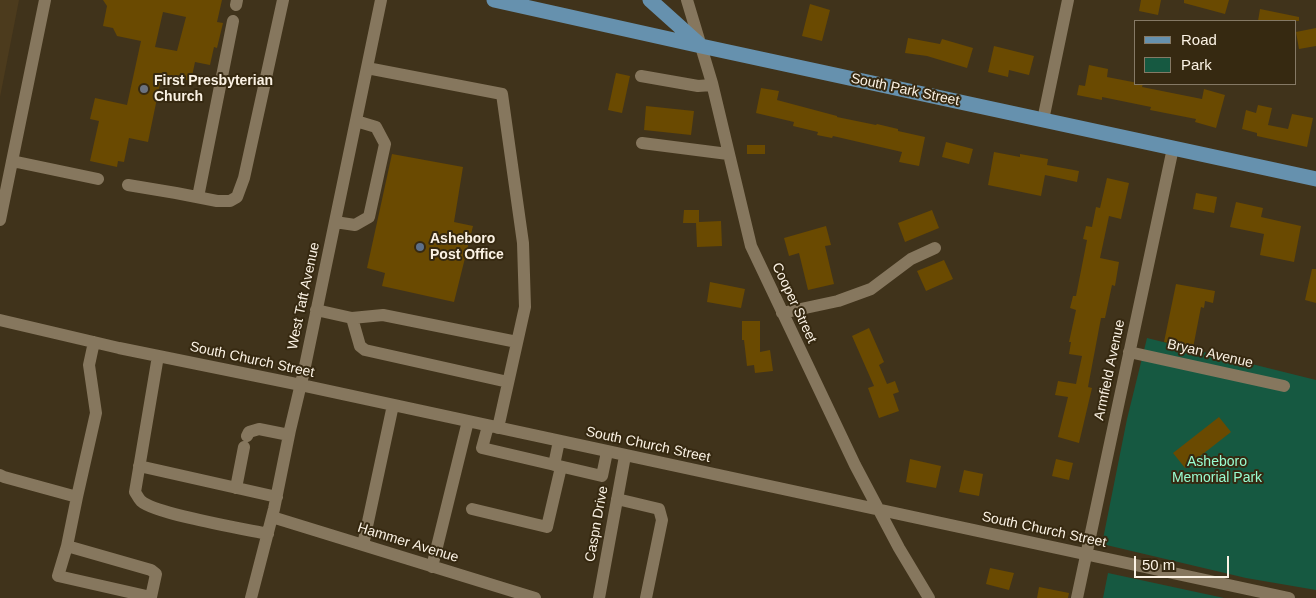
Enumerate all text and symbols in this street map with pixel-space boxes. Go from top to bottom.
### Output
legend [1134,20,1296,85]
text: Road [1181,31,1217,48]
text: Park [1181,56,1212,73]
street label: South Park Street [849,70,961,110]
place label: First Presbyterian Church [154,73,273,105]
marker: First Presbyterian Church [138,83,150,95]
place label: Asheboro Post Office [430,231,504,264]
street label: West Taft Avenue [284,241,324,351]
marker: Asheboro Post Office [414,241,426,253]
street label: Cooper Street [768,260,820,346]
street label: Armfield Avenue [1091,318,1129,422]
street label: Bryan Avenue [1165,336,1255,372]
street label: South Church Street [188,339,316,381]
street label: South Church Street [584,424,712,466]
park label: Asheboro Memorial Park [1172,454,1262,487]
street label: Caspn Drive [582,485,612,563]
street label: South Church Street [980,509,1108,551]
street label: Hammer Avenue [355,520,461,566]
scale bar [1136,546,1231,578]
text: 50 m [1142,556,1175,573]

